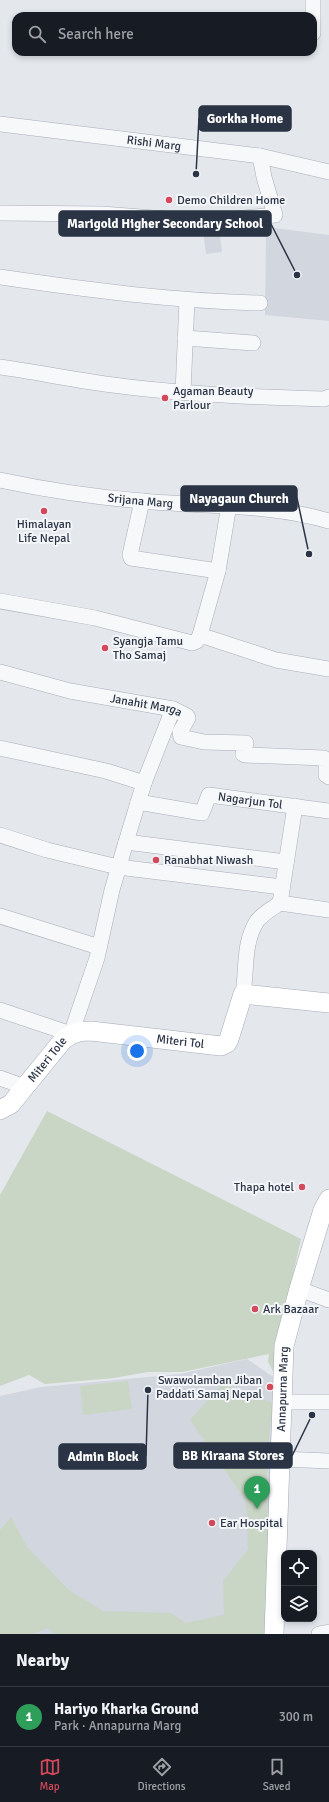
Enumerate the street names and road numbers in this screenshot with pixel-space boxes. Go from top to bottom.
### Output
street label: Rishi Marg [126,133,182,154]
street label: Srijana Marg [107,491,174,511]
street label: Janahit Marga [109,691,185,720]
street label: Nagarjun Tol [217,789,284,813]
street label: Miteri Tol [155,1032,206,1052]
street label: Miteri Tole [25,1034,71,1085]
street label: Annapurna Marg [274,1346,292,1432]

